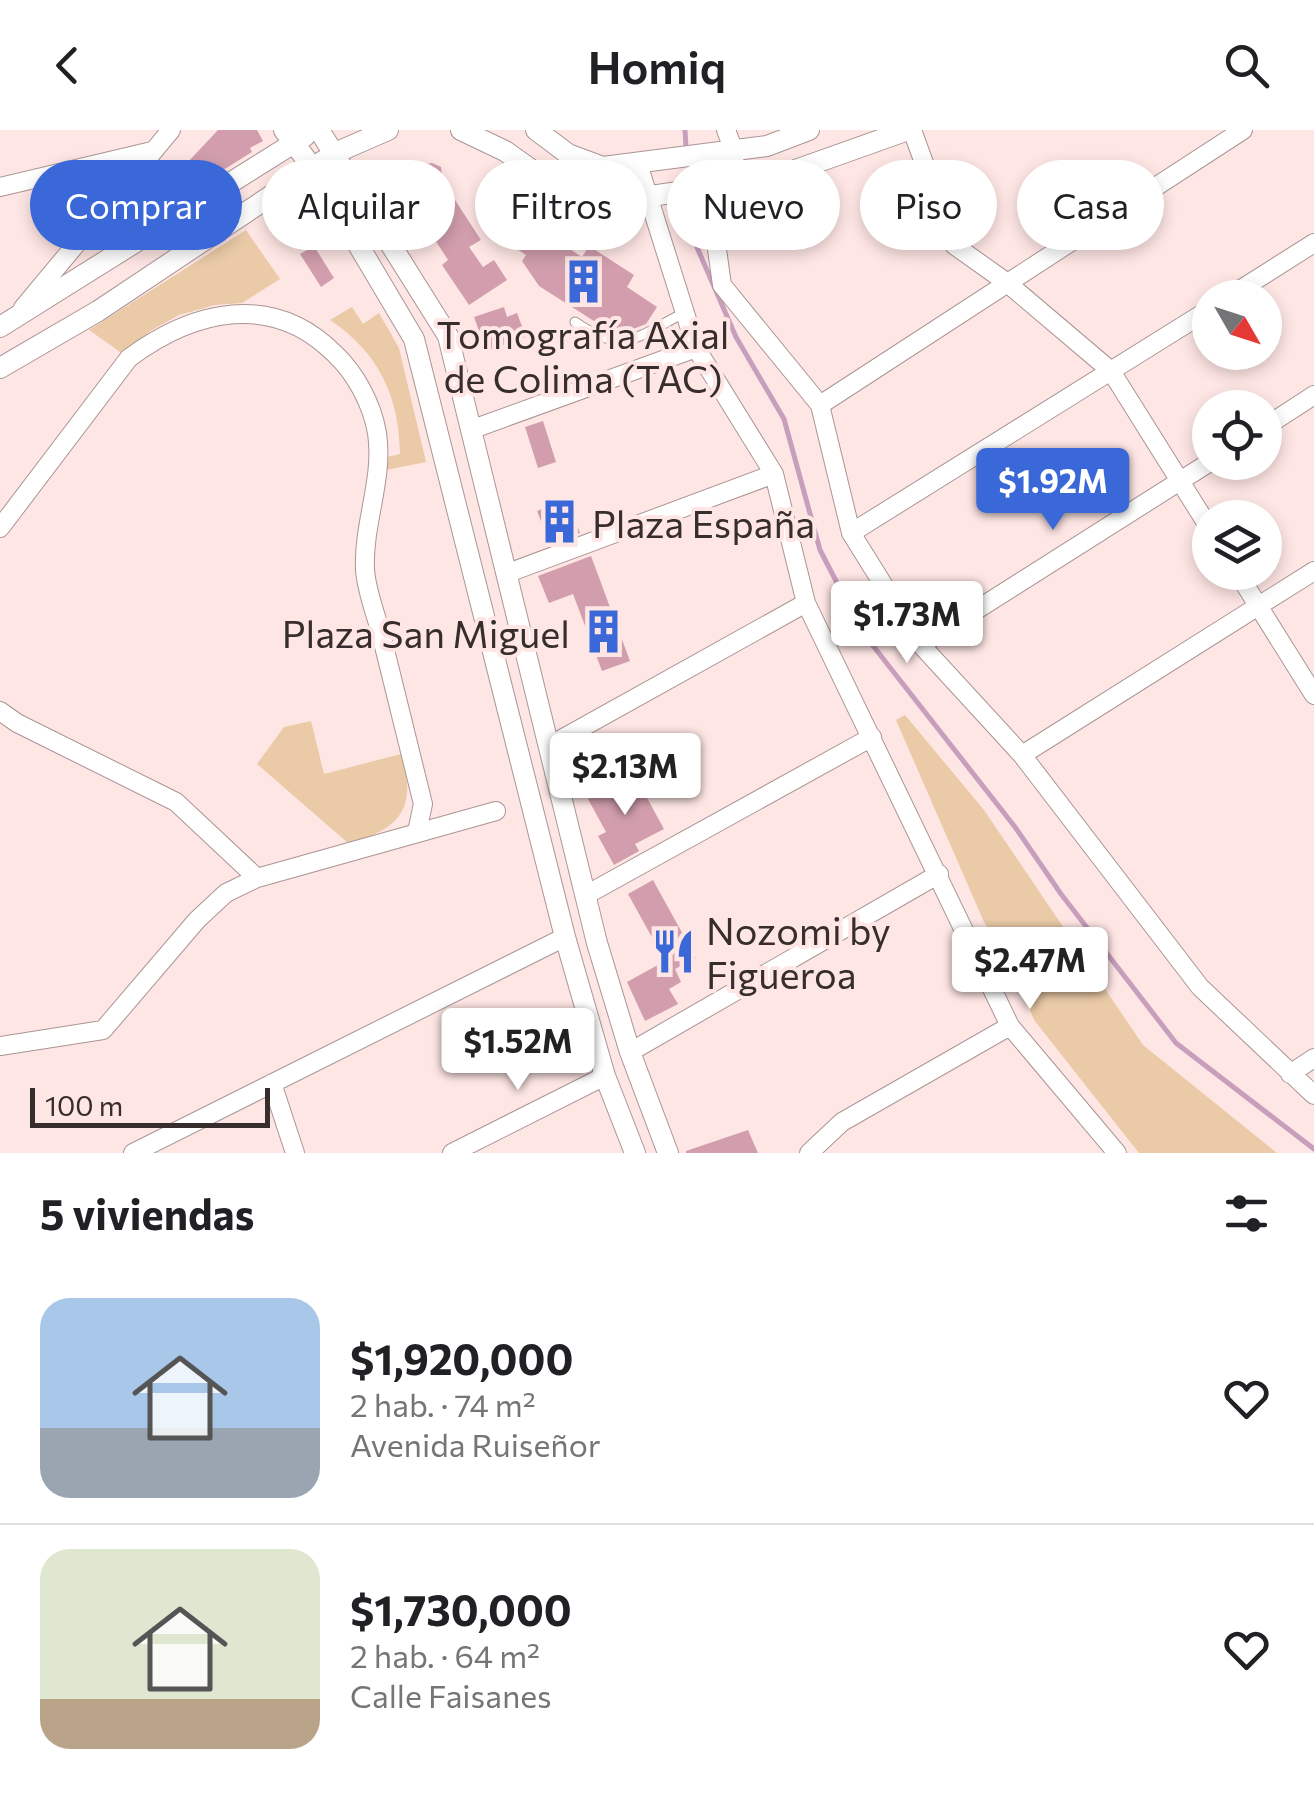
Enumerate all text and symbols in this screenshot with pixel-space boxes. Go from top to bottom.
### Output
icon: back [40,38,95,93]
text: Homiq [588,38,726,93]
icon: search [1219,38,1274,93]
chip: Comprar [30,160,242,250]
chip: Alquilar [262,160,455,250]
chip: Filtros [475,160,647,250]
chip: Nuevo [667,160,840,250]
chip: Piso [860,160,997,250]
chip: Casa [1017,160,1164,250]
building icon: Tomografía Axial de Colima (TAC) [559,257,607,305]
north arrow [1192,280,1282,370]
map controls [1192,280,1282,590]
place label: Tomografía Axial de Colima (TAC) [437,310,729,401]
button: locate [1192,390,1282,480]
pin: $1.92M [972,448,1134,533]
text: $1.92M [998,460,1108,500]
building icon: Plaza España [535,498,583,546]
place label: Plaza España [592,499,815,546]
button: layers [1192,500,1282,590]
pin: $1.73M [826,581,988,666]
text: $1.73M [853,593,961,633]
building icon: Plaza San Miguel [579,608,627,656]
place label: Plaza San Miguel [282,609,570,656]
pin: $2.13M [544,733,706,818]
text: $2.13M [572,745,678,785]
place label: Nozomi by Figueroa [706,906,891,997]
restaurant icon: Nozomi by Figueroa [649,927,697,975]
pin: $2.47M [949,927,1111,1012]
text: $2.47M [974,939,1086,979]
pin: $1.52M [437,1008,599,1093]
text: $1.52M [463,1020,573,1060]
scale bar [30,1083,270,1128]
text: 100 m [45,1088,123,1122]
icon: filters [1219,1186,1274,1241]
text: 5 viviendas [40,1187,254,1239]
text: $1,920,000 [350,1332,573,1384]
icon: home [120,1338,240,1458]
icon: heart [1219,1371,1274,1426]
text: 2 hab. · 74 m² [350,1384,536,1424]
text: Avenida Ruiseñor [350,1424,601,1464]
text: $1,730,000 [350,1583,572,1635]
icon: home [120,1589,240,1709]
icon: heart [1219,1622,1274,1677]
text: 2 hab. · 64 m² [350,1635,540,1675]
text: Calle Faisanes [350,1675,552,1715]

